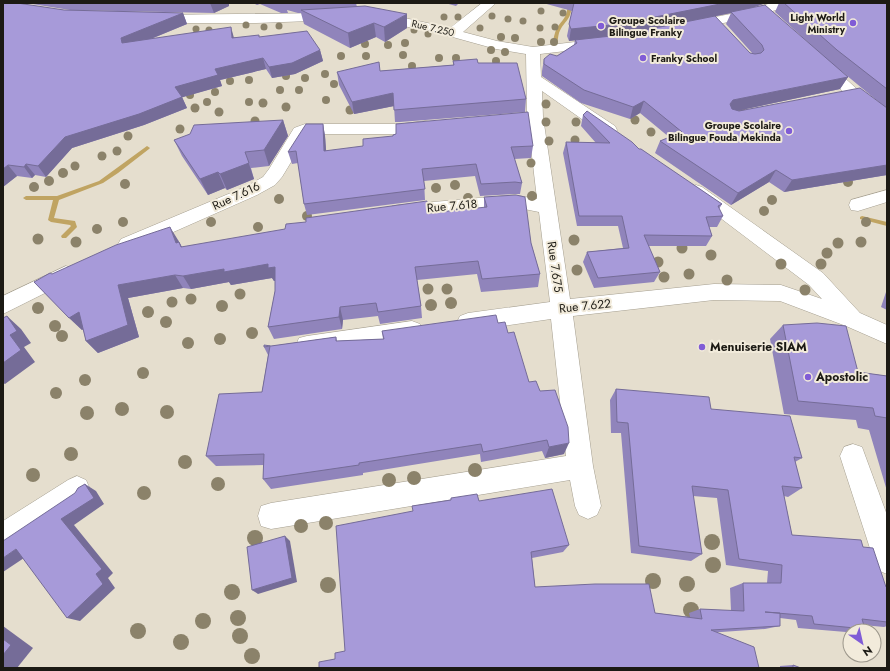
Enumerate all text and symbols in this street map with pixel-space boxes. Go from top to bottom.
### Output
place label: Light World Ministry [790,10,846,37]
place label: Groupe Scolaire Bilingue Franky [609,13,686,40]
street label: Rue 7.250 [410,16,456,40]
marker: Light World Ministry [848,18,858,28]
marker: Groupe Scolaire Bilingue Franky [596,21,606,31]
place label: Franky School [651,51,717,66]
marker: Franky School [638,53,648,63]
place label: Groupe Scolaire Bilingue Fouda Mekinda [668,118,781,145]
marker: Groupe Scolaire Bilingue Fouda Mekinda [784,126,794,136]
street label: Rue 7.616 [209,177,263,215]
street label: Rue 7.618 [426,195,478,217]
street label: Rue 7.675 [543,240,568,294]
street label: Rue 7.622 [558,294,612,318]
place label: Menuiserie SIAM [710,338,807,356]
marker: Menuiserie SIAM [697,342,707,352]
place label: Apostolic [815,368,868,386]
marker: Apostolic [803,372,813,382]
north arrow [842,623,882,663]
text: N [859,642,876,660]

